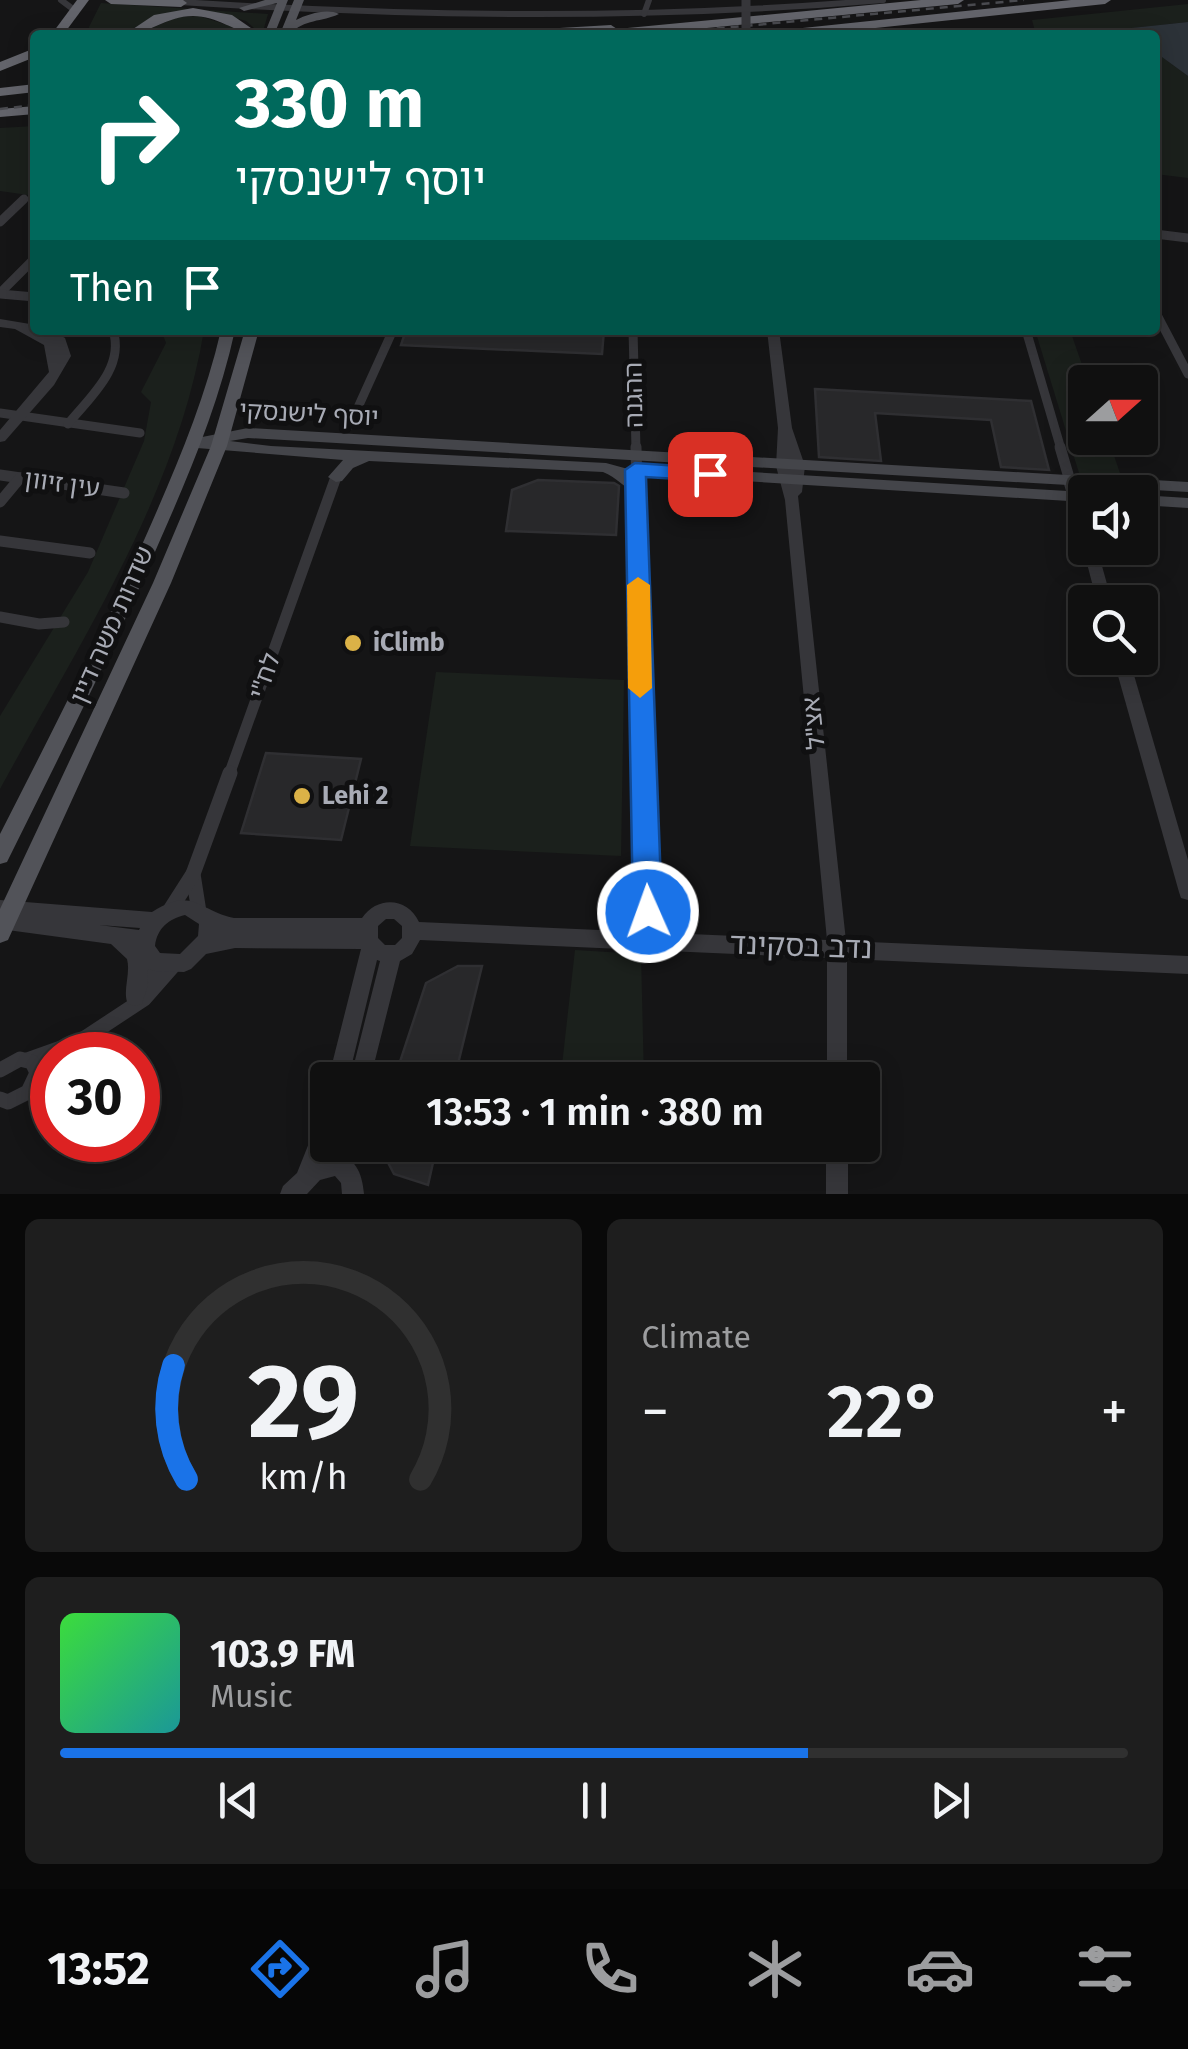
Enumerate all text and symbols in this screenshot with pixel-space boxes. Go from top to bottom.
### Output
text: 330 m [235,62,425,146]
icon: right [70,70,200,200]
text: יוסף לישנסקי [235,153,486,207]
icon: arrive [175,260,230,315]
text: Then [70,265,155,311]
street label: ההגנה [618,362,650,428]
north arrow [1068,365,1158,455]
map controls [1068,365,1158,675]
street label: יוסף לישנסקי [239,395,379,433]
pin [668,432,753,517]
icon: arrive [683,447,738,502]
street label: עין זיוון [22,464,102,504]
button: sound [1068,475,1158,565]
street label: שדרות משה דיין [64,542,160,708]
button: search [1068,585,1158,675]
place label: iClimb [373,628,445,658]
marker: iClimb [342,632,364,654]
street label: לח"י [243,649,287,703]
street label: אצ"ל [796,695,832,751]
place label: Lehi 2 [322,781,388,811]
marker: Lehi 2 [291,785,313,807]
position arrow [596,860,700,964]
street label: נדב בסקינד [729,926,873,966]
speed limit sign: 30 [30,1032,160,1162]
text: 13:53 · 1 min · 380 m [426,1089,764,1135]
text: Climate [642,1318,751,1356]
text: 29 [248,1340,359,1465]
text: 22° [827,1367,943,1457]
text: − [642,1379,669,1445]
text: + [1101,1379,1128,1445]
text: km/h [259,1456,347,1498]
text: 103.9 FM [210,1631,355,1677]
text: Music [210,1677,293,1715]
icon: previous [211,1773,266,1828]
icon: pause [567,1773,622,1828]
icon: next [923,1773,978,1828]
icon: directions [245,1934,315,2004]
icon: music [410,1934,480,2004]
icon: phone [575,1934,645,2004]
icon: climate [740,1934,810,2004]
icon: car [905,1934,975,2004]
icon: filters [1070,1934,1140,2004]
text: 13:52 [48,1942,150,1996]

